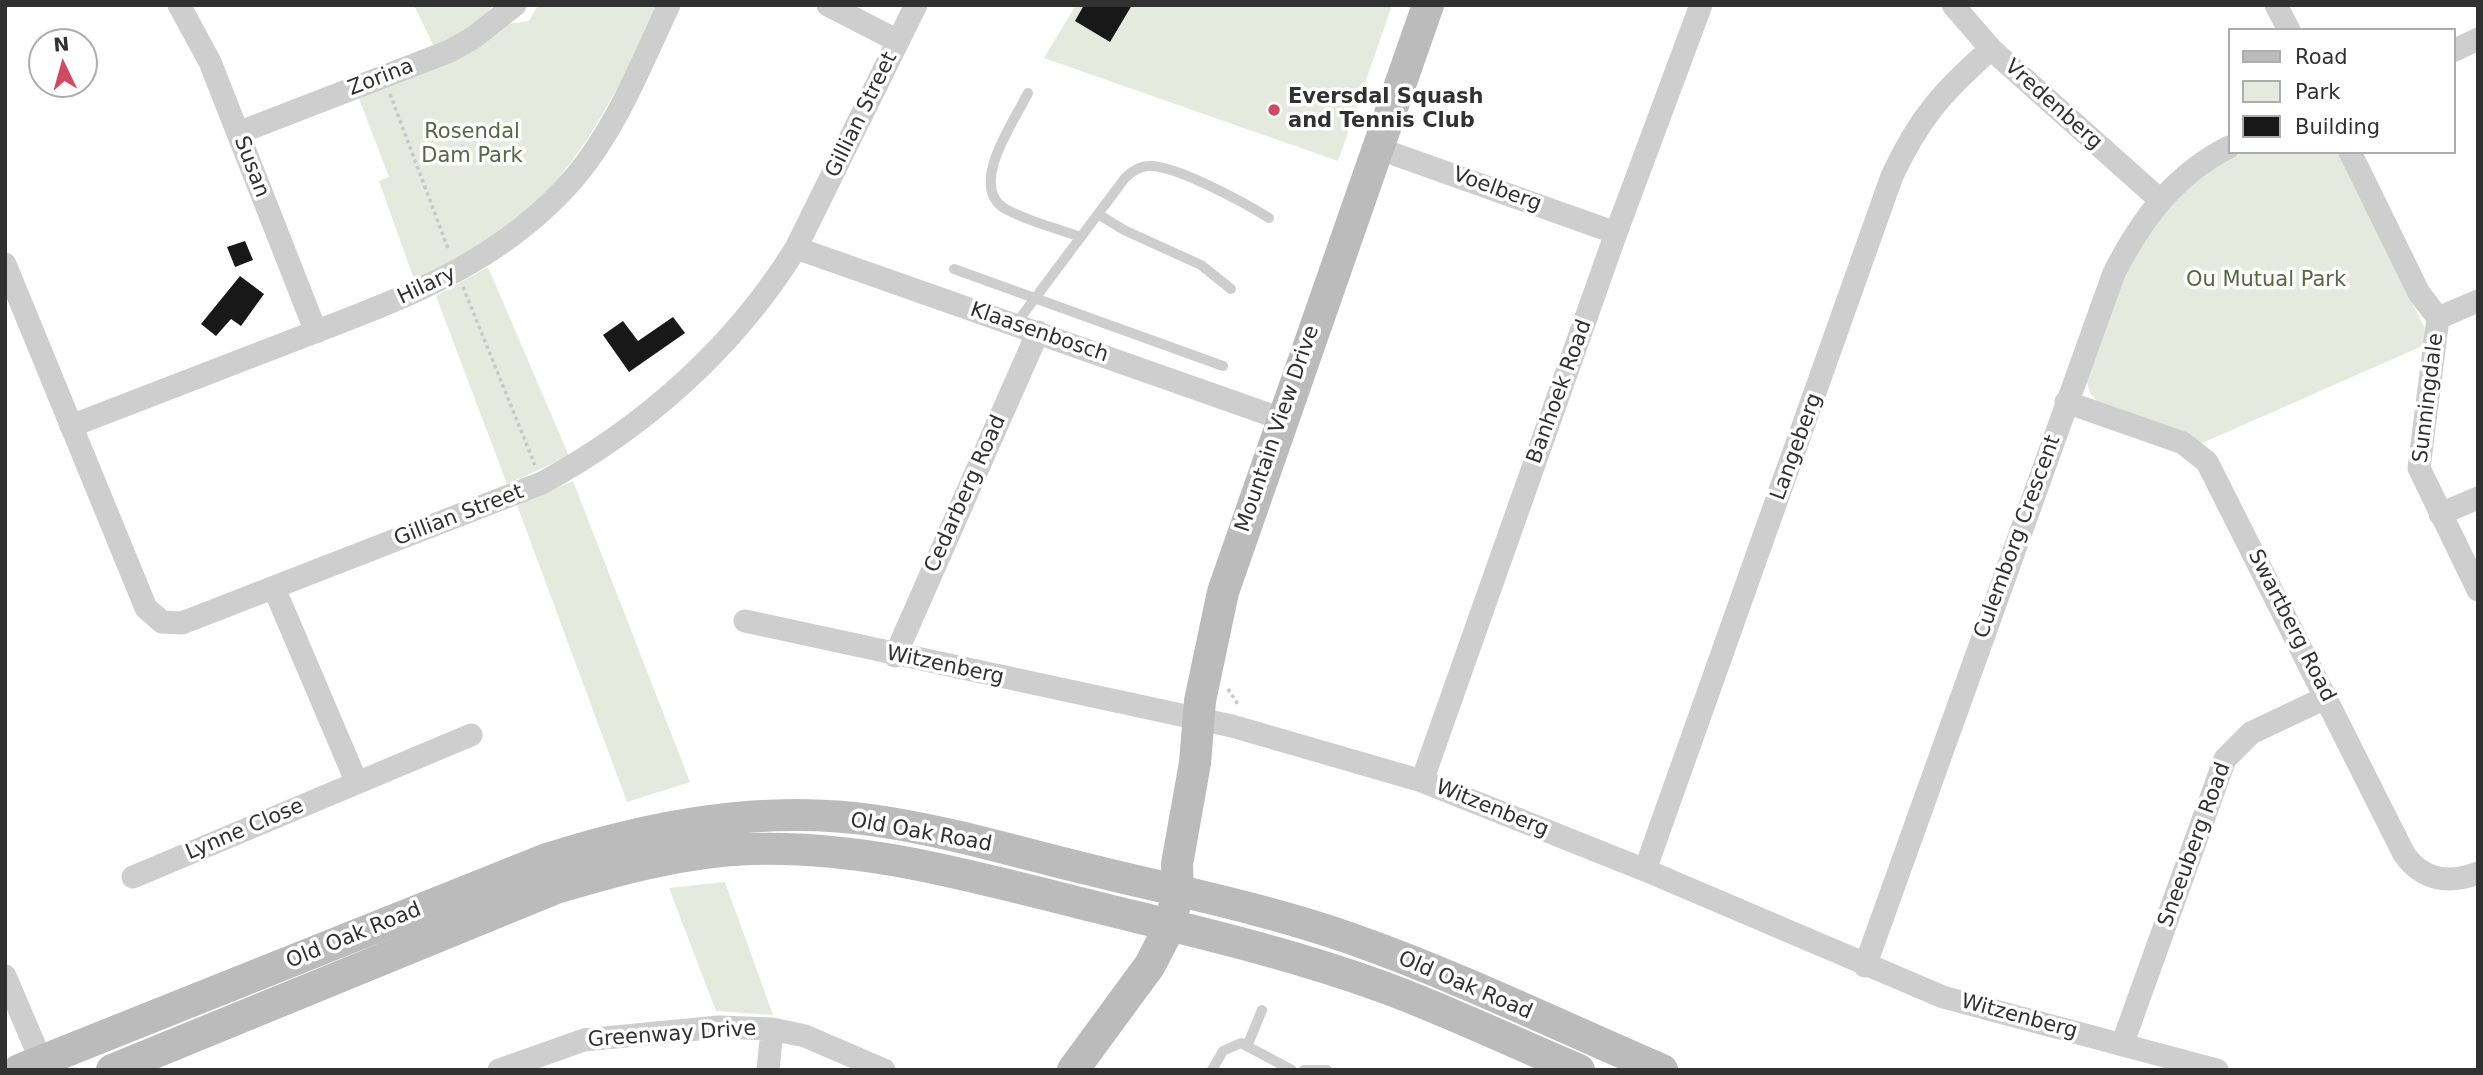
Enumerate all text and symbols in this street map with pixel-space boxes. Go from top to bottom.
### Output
north arrow [28,28,98,98]
legend [2228,28,2455,154]
text: N [52,32,70,56]
text: Road [2295,45,2348,69]
street label: Gillian Street [821,48,903,182]
street label: Zorina [345,54,417,102]
street label: Vredenberg [1999,55,2107,155]
text: Park [2295,80,2340,104]
place label: Eversdal Squash and Tennis Club [1288,85,1484,135]
marker: Eversdal Squash and Tennis Club [1266,102,1282,118]
text: Building [2295,115,2380,139]
park label: Rosendal Dam Park [421,120,523,170]
street label: Susan [228,133,274,201]
street label: Voelberg [1449,162,1545,218]
street label: Hilary [394,262,460,310]
park label: Ou Mutual Park [2186,268,2346,294]
street label: Klaasenbosch [967,298,1111,368]
street label: Banhoek Road [1522,317,1598,467]
street label: Mountain View Drive [1231,322,1325,536]
street label: Sunningdale [2409,332,2449,464]
street label: Langeberg [1766,390,1828,504]
street label: Cedarberg Road [920,411,1012,577]
street label: Culemborg Crescent [1970,432,2066,642]
street label: Gillian Street [391,480,527,552]
street label: Swartberg Road [2242,546,2340,706]
street label: Witzenberg [884,641,1006,691]
street label: Sneeuberg Road [2154,759,2236,931]
street label: Witzenberg [1432,775,1552,843]
street label: Lynne Close [182,794,308,866]
street label: Old Oak Road [848,808,994,858]
street label: Old Oak Road [283,897,425,975]
street label: Old Oak Road [1394,946,1536,1026]
street label: Witzenberg [1958,989,2080,1045]
street label: Greenway Drive [587,1017,757,1053]

